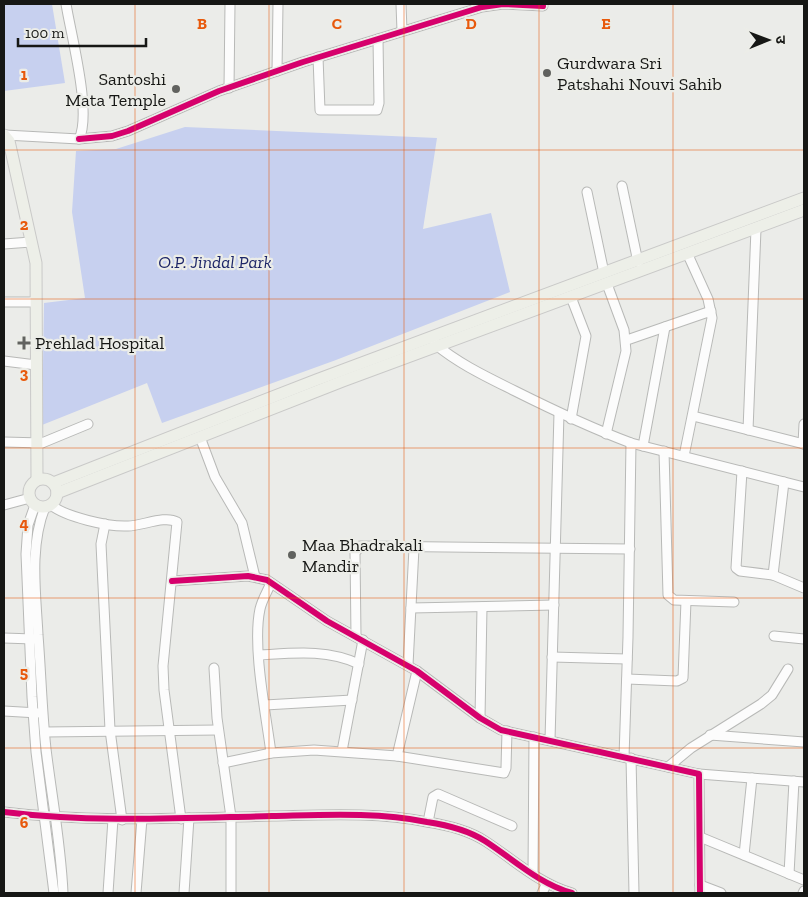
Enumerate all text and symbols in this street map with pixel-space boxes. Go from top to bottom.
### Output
text: B [197,14,207,33]
text: C [332,14,342,33]
text: D [465,14,477,33]
text: E [601,14,611,33]
scale bar [18,15,145,47]
north arrow [743,15,793,65]
text: 100 m [25,24,64,42]
text: उ [772,36,789,45]
place label: Gurdwara Sri Patshahi Nouvi Sahib [557,52,722,95]
text: 1 [21,65,28,84]
marker: Gurdwara Sri Patshahi Nouvi Sahib [541,67,553,79]
place label: Santoshi Mata Temple [65,68,166,111]
marker: Santoshi Mata Temple [170,83,182,95]
text: 2 [20,215,29,234]
park label: O.P. Jindal Park [158,251,272,273]
place label: Prehlad Hospital [35,332,164,354]
marker: Prehlad Hospital [17,336,31,350]
text: 3 [20,364,29,383]
text: 4 [19,514,29,533]
place label: Maa Bhadrakali Mandir [302,534,423,577]
marker: Maa Bhadrakali Mandir [286,549,298,561]
text: 5 [20,663,28,682]
text: 6 [20,813,29,832]

